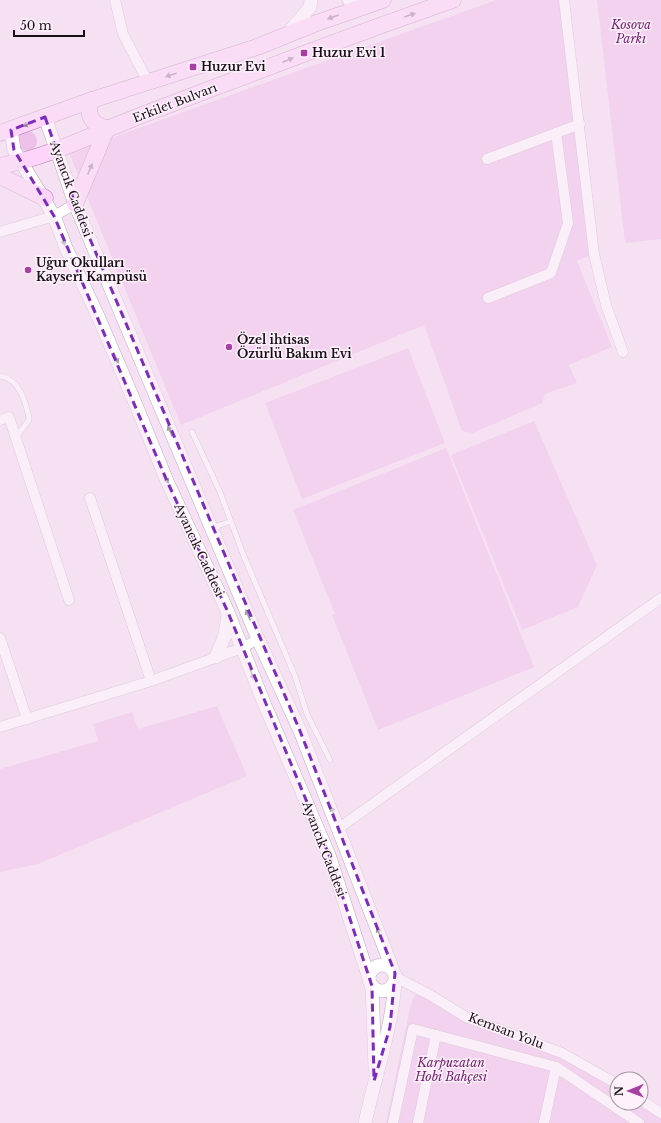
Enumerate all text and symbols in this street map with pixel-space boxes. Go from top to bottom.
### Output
scale bar [14,12,84,38]
one-way arrow [404,12,416,18]
one-way arrow [327,14,339,20]
park label: Kosova Parkı [610,17,651,46]
text: 50 m [20,18,52,33]
place label: Huzur Evi 1 [312,45,385,60]
marker: Huzur Evi 1 [299,48,309,58]
one-way arrow [283,56,295,62]
place label: Huzur Evi [201,59,266,74]
marker: Huzur Evi [188,62,198,72]
one-way arrow [165,72,177,78]
street label: Erkilet Bulvarı [130,80,219,126]
one-way arrow [21,121,33,127]
street label: Ayancık Caddesi [47,138,96,239]
one-way arrow [87,163,93,174]
one-way arrow [60,234,66,246]
place label: Uğur Okulları Kayseri Kampüsü [36,255,148,284]
marker: Uğur Okulları Kayseri Kampüsü [23,265,33,275]
place label: Özel ihtisas Özürlü Bakım Evi [237,331,352,361]
marker: Özel ihtisas Özürlü Bakım Evi [224,342,234,352]
one-way arrow [113,353,119,364]
one-way arrow [167,424,173,436]
one-way arrow [163,473,169,484]
street label: Ayancık Caddesi [171,500,228,599]
one-way arrow [245,609,251,621]
one-way arrow [250,669,256,681]
street label: Ayancık Caddesi [299,798,350,899]
one-way arrow [329,805,335,817]
one-way arrow [375,927,381,939]
street label: Kemsan Yolu [466,1009,546,1052]
park label: Karpuzatan Hobi Bahçesi [414,1055,488,1084]
north arrow [609,1071,649,1111]
text: N [612,1085,626,1096]

